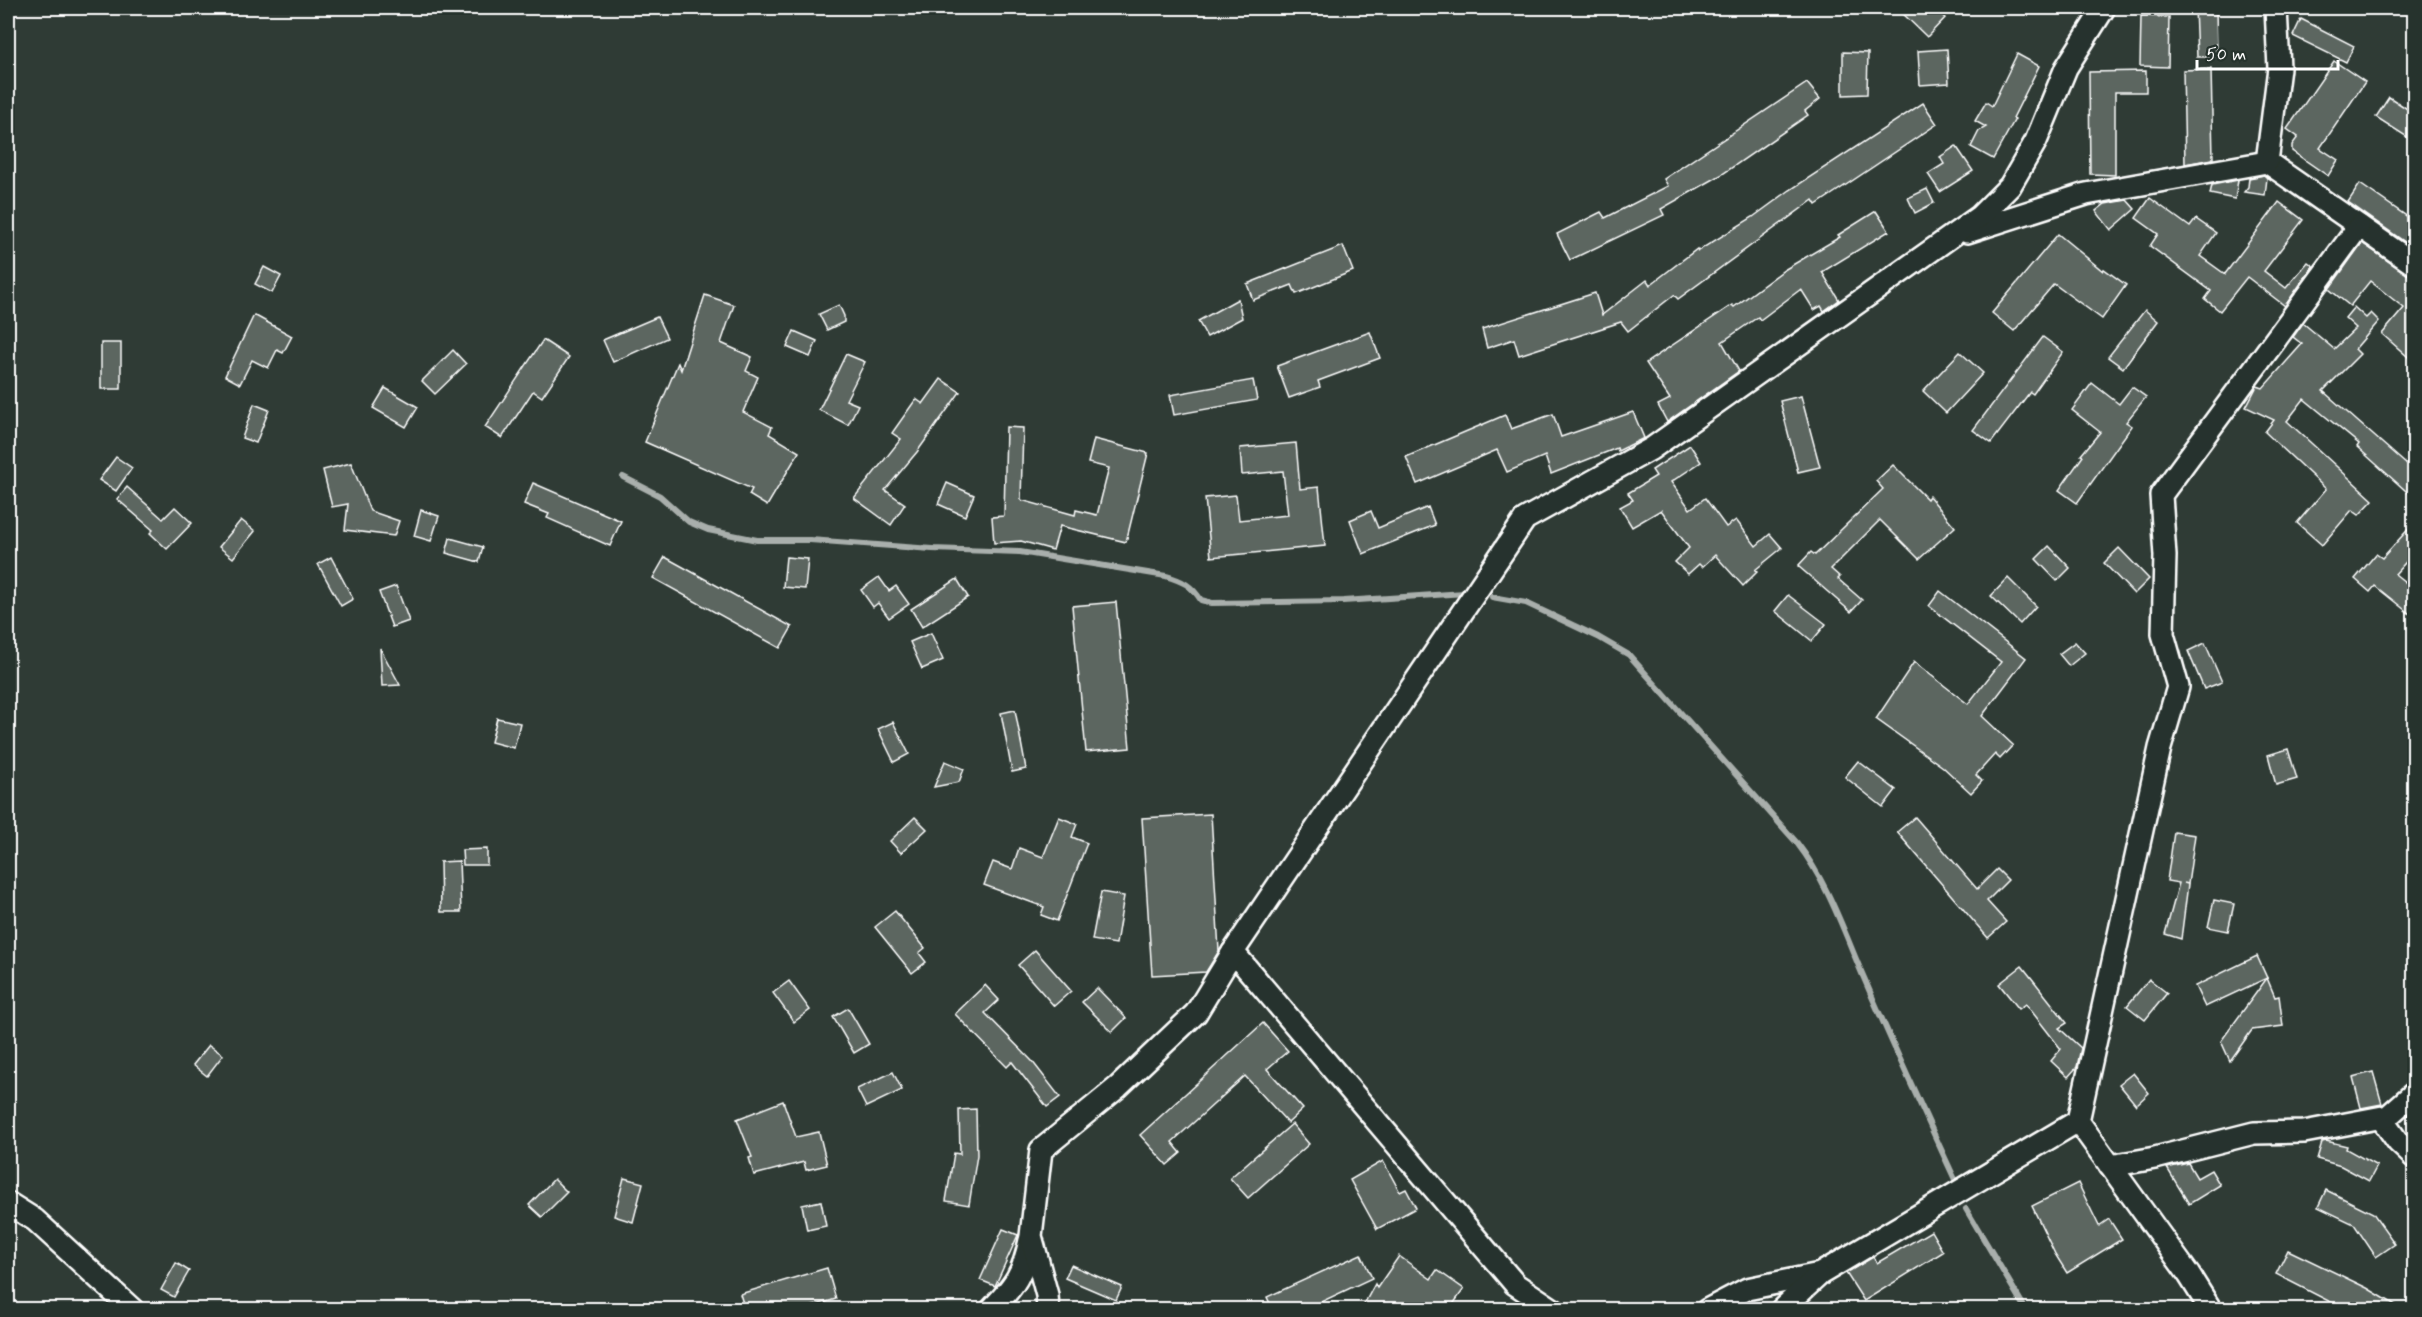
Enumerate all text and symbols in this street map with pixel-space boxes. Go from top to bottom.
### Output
scale bar [2197,33,2338,71]
text: 50 m [2206,43,2246,67]

